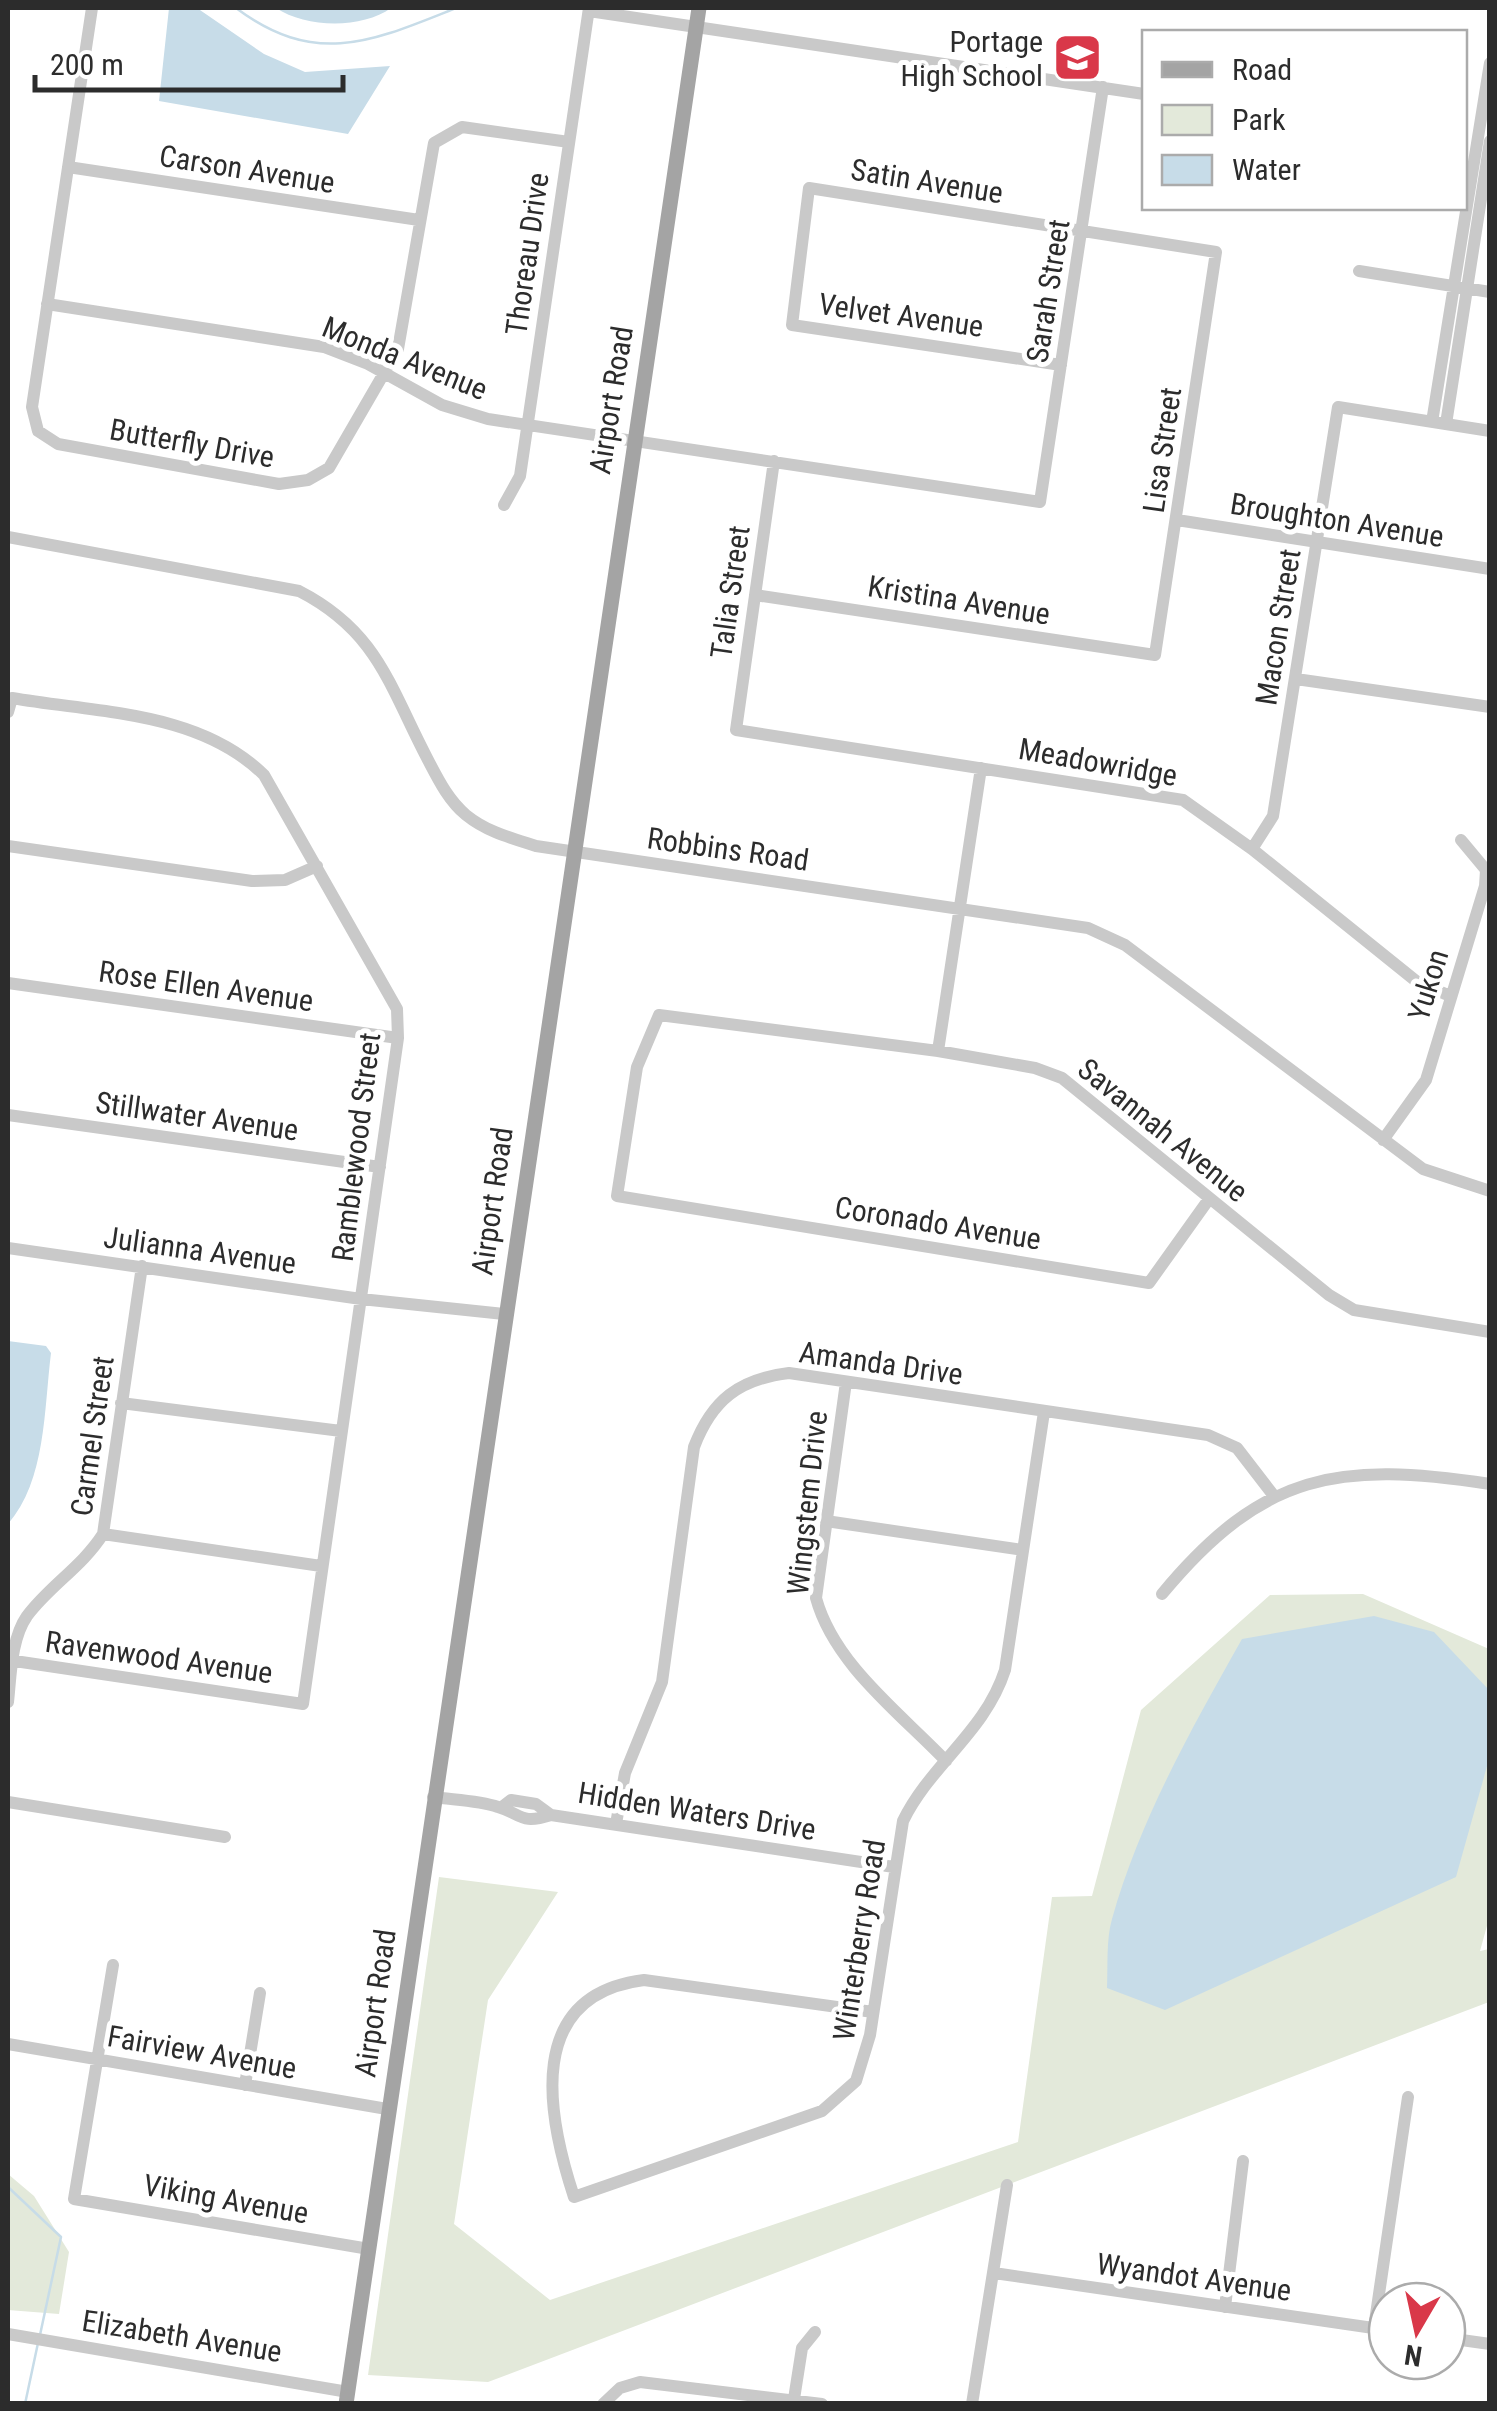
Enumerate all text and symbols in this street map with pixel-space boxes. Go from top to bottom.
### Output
place label: Portage High School [900,24,1043,93]
scale bar [35,30,342,92]
legend [1142,30,1467,210]
school or university icon: Portage High School [1052,32,1104,84]
text: 200 m [50,47,124,82]
text: Road [1232,52,1292,87]
text: Park [1232,102,1286,137]
street label: Carson Avenue [157,138,337,200]
street label: Satin Avenue [848,152,1006,210]
text: Water [1232,152,1301,187]
street label: Thoreau Drive [498,171,556,337]
street label: Sarah Street [1019,217,1077,365]
street label: Velvet Avenue [816,286,986,344]
street label: Monda Avenue [317,309,493,407]
street label: Airport Road [582,324,640,476]
street label: Lisa Street [1136,385,1188,515]
street label: Butterfly Drive [107,411,277,475]
street label: Broughton Avenue [1228,486,1446,554]
street label: Talia Street [703,523,757,661]
street label: Macon Street [1248,546,1308,708]
street label: Kristina Avenue [865,568,1053,632]
street label: Meadowridge [1016,731,1180,793]
street label: Robbins Road [645,820,811,878]
street label: Yukon [1401,945,1455,1025]
street label: Rose Ellen Avenue [97,954,315,1018]
street label: Ramblewood Street [325,1031,387,1263]
street label: Savannah Avenue [1071,1051,1255,1209]
street label: Stillwater Avenue [93,1084,301,1148]
street label: Airport Road [464,1125,520,1277]
street label: Coronado Avenue [833,1189,1043,1257]
street label: Julianna Avenue [102,1219,298,1281]
street label: Amanda Drive [797,1334,965,1392]
street label: Carmel Street [63,1354,121,1518]
street label: Wingstem Drive [780,1409,834,1597]
street label: Ravenwood Avenue [43,1624,275,1690]
street label: Hidden Waters Drive [576,1775,818,1847]
street label: Winterberry Road [826,1837,892,2043]
street label: Airport Road [347,1927,403,2079]
street label: Fairview Avenue [105,2018,299,2086]
street label: Viking Avenue [141,2167,311,2231]
street label: Wyandot Avenue [1094,2246,1294,2308]
north arrow [1367,2281,1467,2381]
street label: Elizabeth Avenue [80,2303,284,2369]
text: N [1402,2338,1424,2373]

